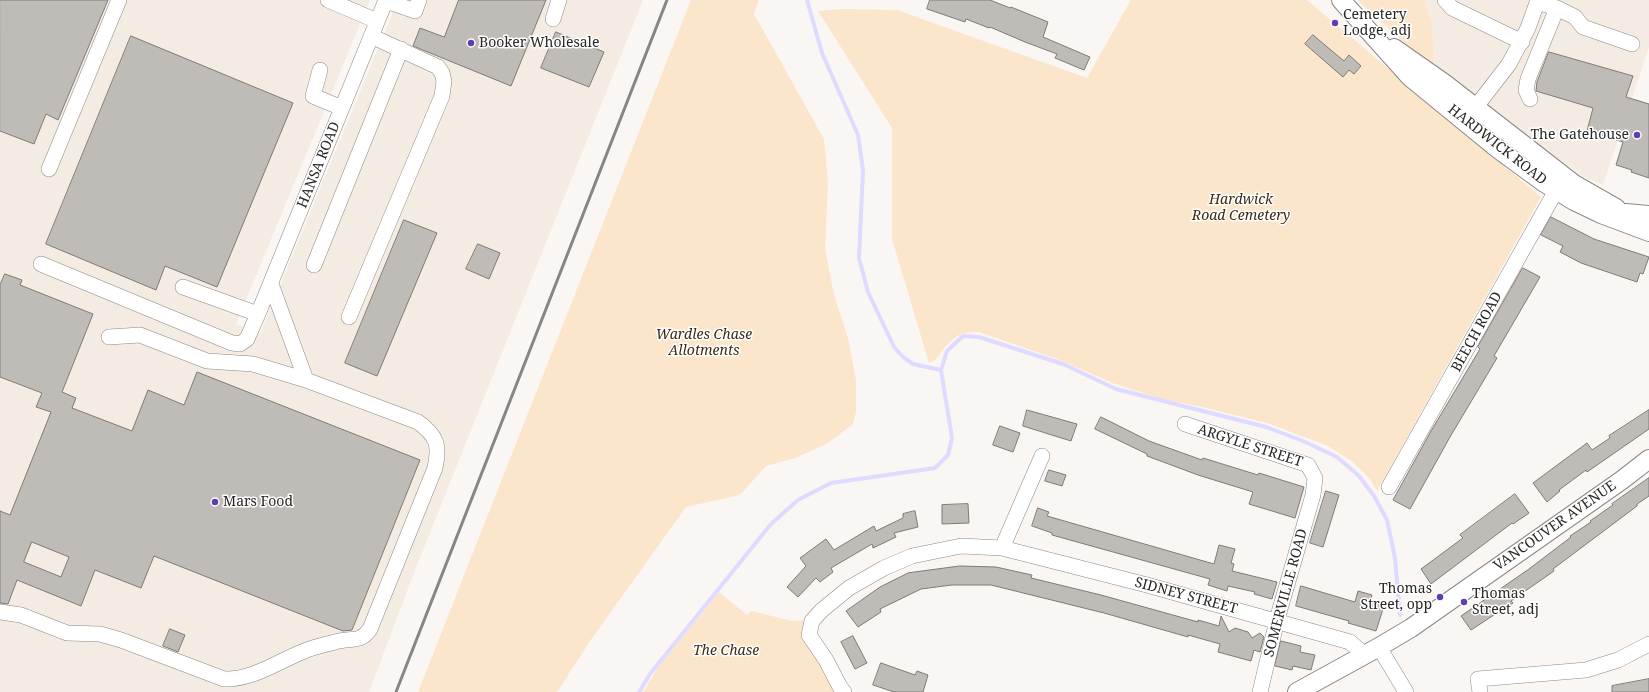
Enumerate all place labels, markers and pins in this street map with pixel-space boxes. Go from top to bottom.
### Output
place label: Cemetery Lodge, adj [1343,7,1411,40]
marker: Cemetery Lodge, adj [1330,18,1340,28]
place label: Booker Wholesale [479,35,599,51]
marker: Booker Wholesale [466,38,476,48]
place label: The Gatehouse [1530,127,1629,143]
marker: The Gatehouse [1632,130,1642,140]
place label: Mars Food [223,494,293,510]
marker: Mars Food [210,497,220,507]
place label: Thomas Street, opp [1361,581,1432,614]
place label: Thomas Street, adj [1472,586,1539,618]
marker: Thomas Street, opp [1435,592,1445,602]
marker: Thomas Street, adj [1459,597,1469,607]

